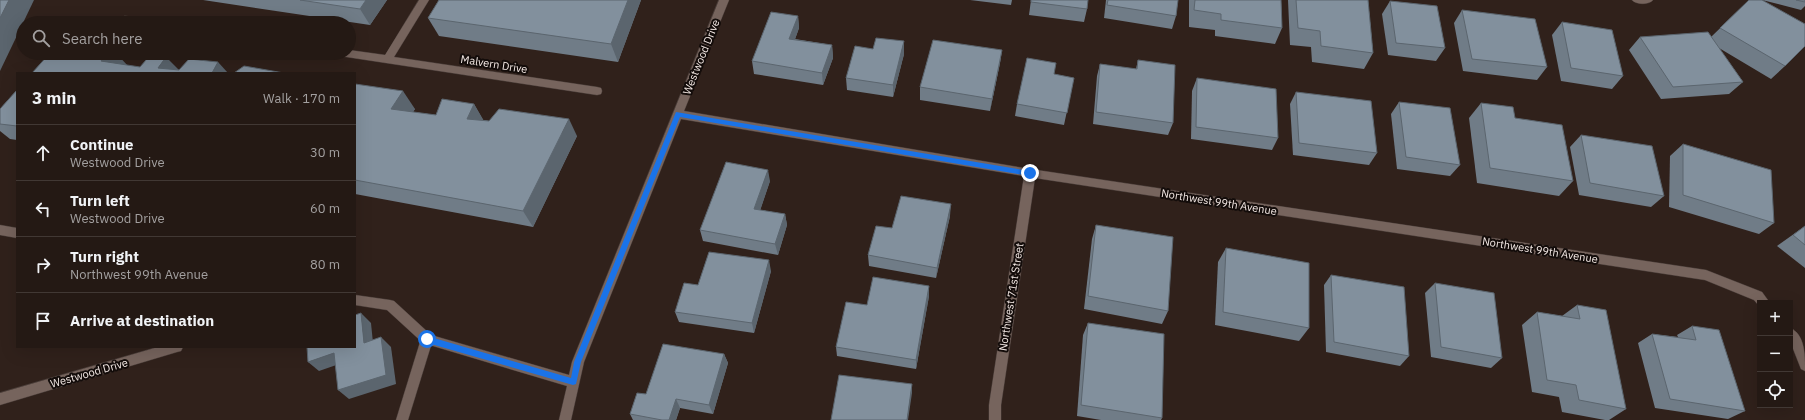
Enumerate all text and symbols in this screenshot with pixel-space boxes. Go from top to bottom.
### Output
search box [16,16,356,60]
street label: Westwood Drive [680,17,722,97]
icon: search [30,27,52,49]
text: Search here [62,29,142,48]
street label: Malvern Drive [460,52,528,76]
text: 3 min [32,87,76,109]
text: Walk · 170 m [263,90,340,107]
text: Continue [70,135,134,154]
icon: ahead [32,142,54,164]
text: 30 m [310,144,340,161]
text: Westwood Drive [70,154,165,171]
route end [1021,164,1039,182]
street label: Northwest 99th Avenue [1160,186,1278,218]
text: Turn left [70,191,130,210]
icon: left [32,198,54,220]
text: 60 m [310,200,340,217]
text: Westwood Drive [70,210,165,227]
street label: Northwest 99th Avenue [1481,234,1599,266]
street label: Northwest 71st Street [996,242,1026,352]
text: Turn right [70,247,139,266]
icon: right [32,254,54,276]
text: 80 m [310,256,340,273]
text: Northwest 99th Avenue [70,266,208,283]
map controls [1757,300,1793,408]
button: + [1757,300,1793,336]
icon: arrive [32,310,54,332]
text: Arrive at destination [70,311,214,330]
route start [418,330,436,348]
button: − [1757,336,1793,372]
street label: Westwood Drive [49,355,129,391]
button: locate [1757,372,1793,408]

